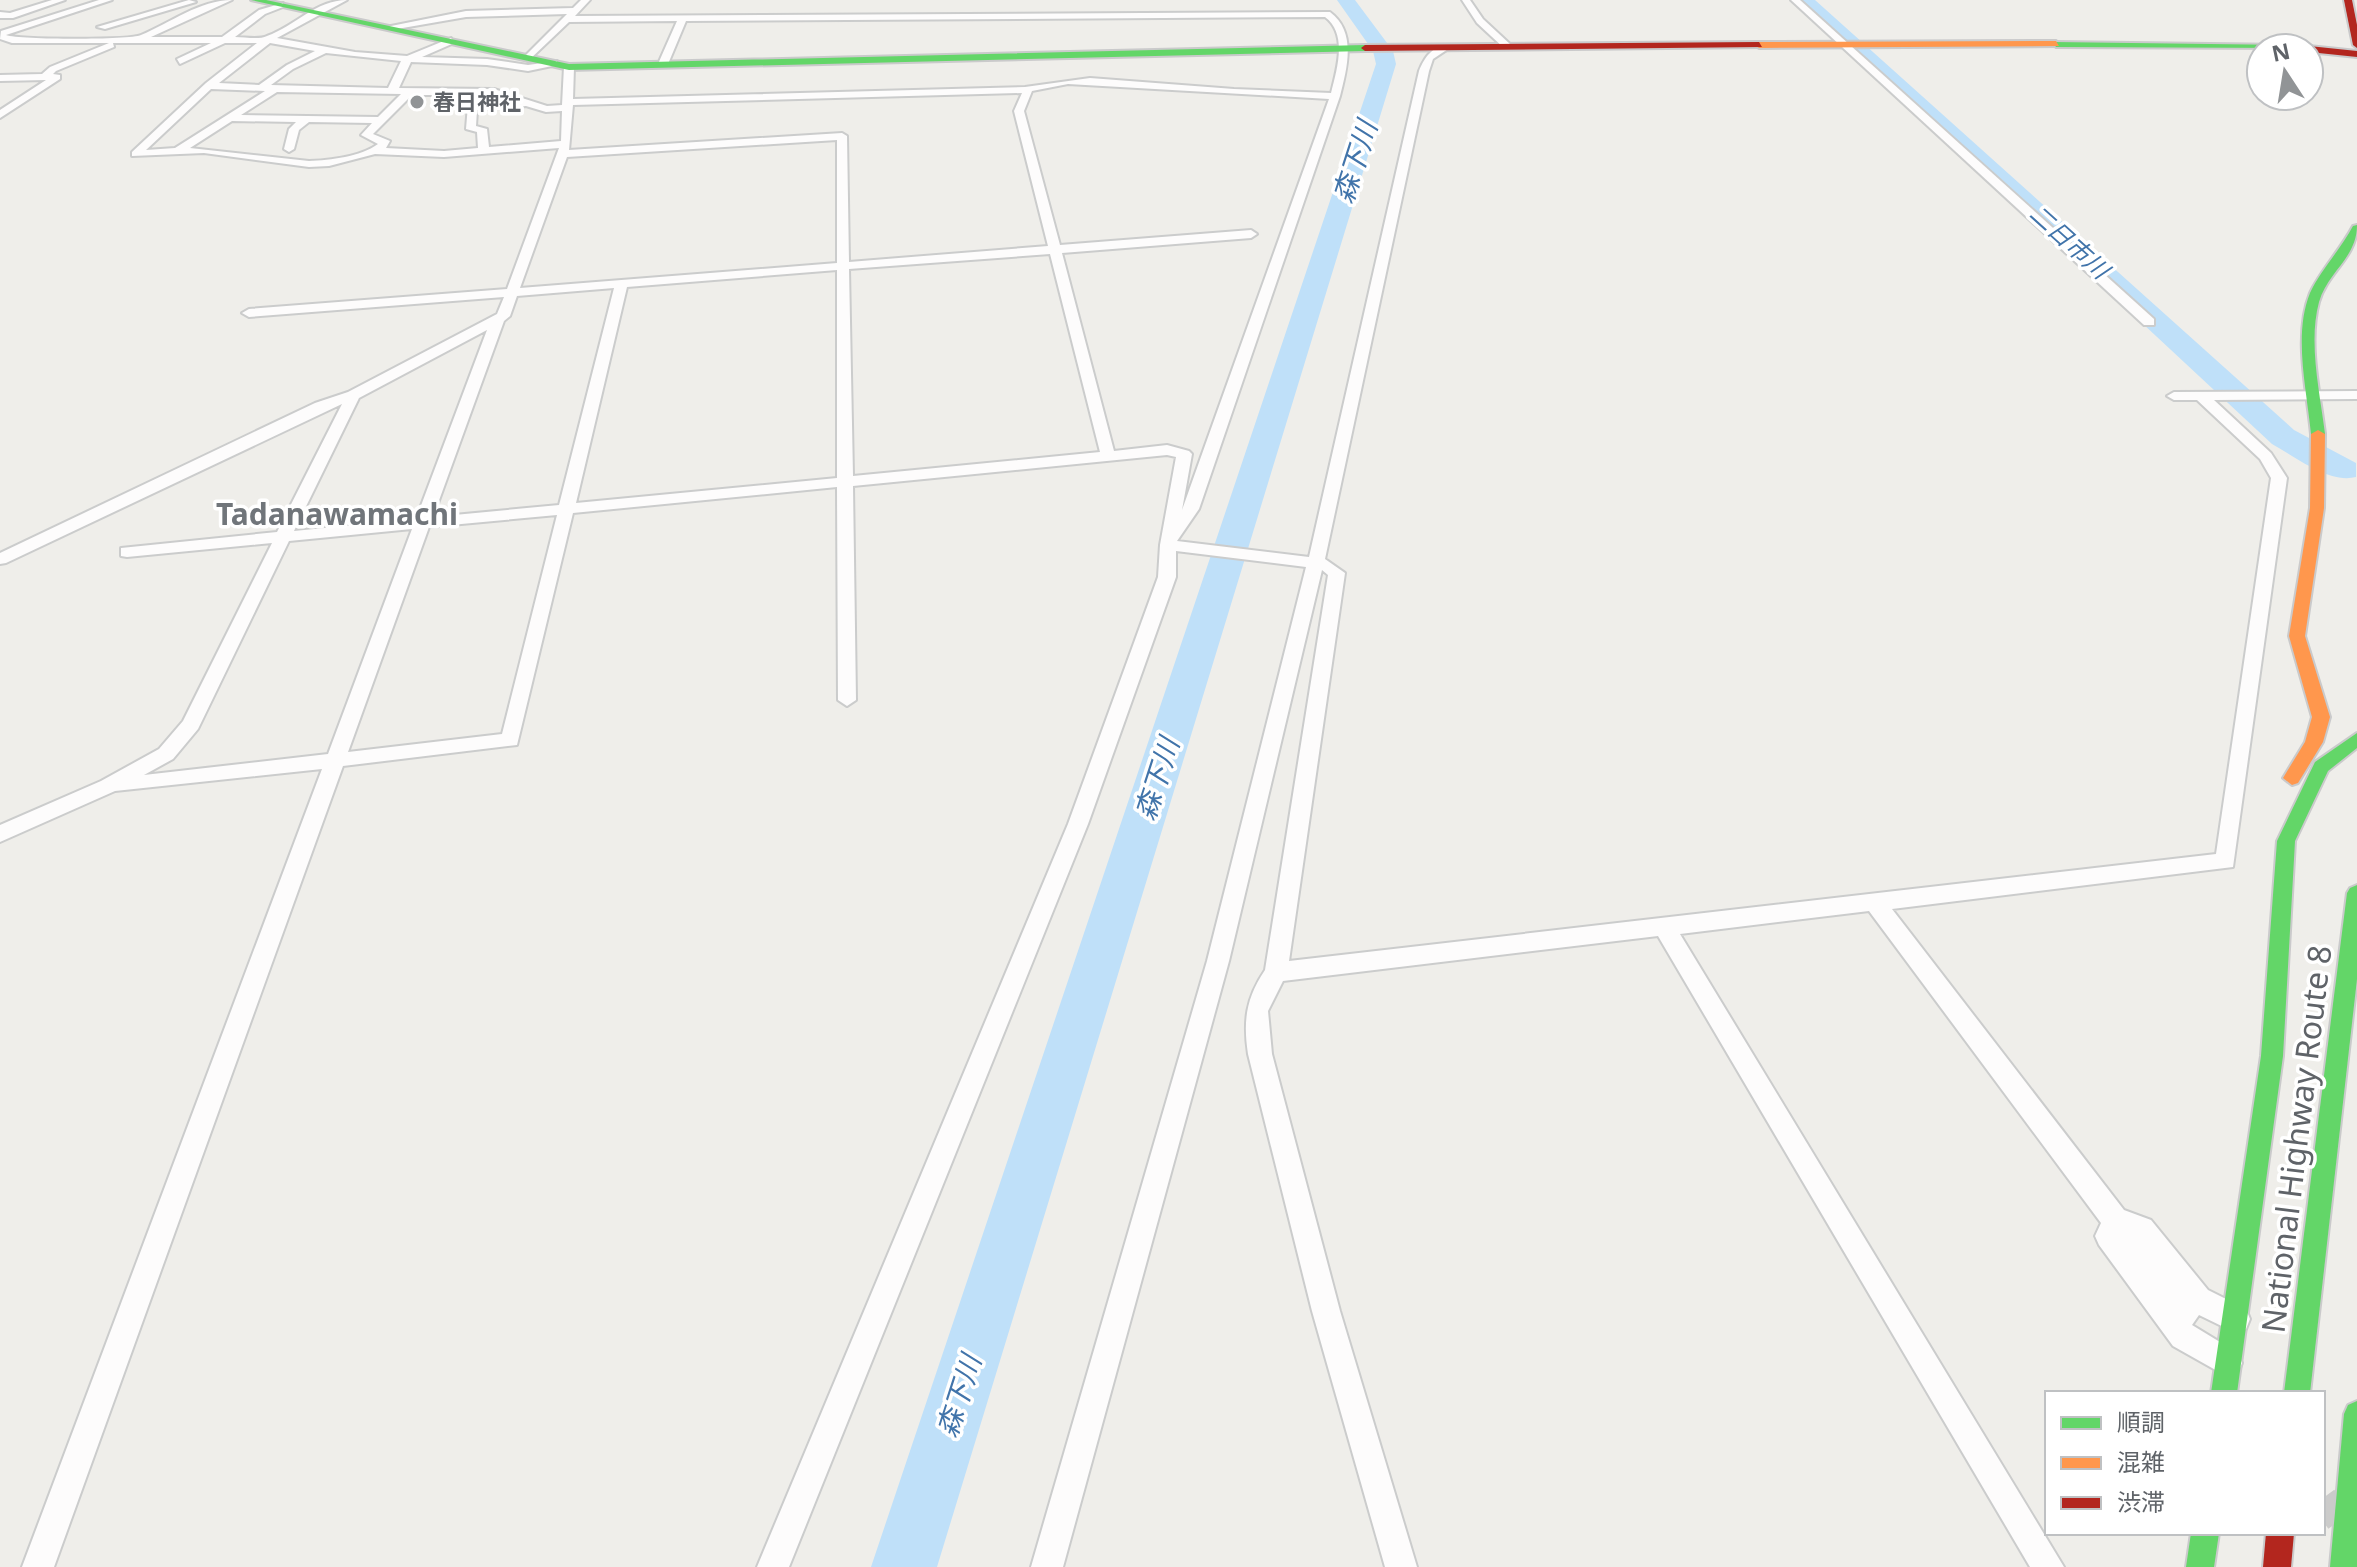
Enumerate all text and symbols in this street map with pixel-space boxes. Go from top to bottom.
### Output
north arrow [2245,32,2325,112]
text: N [2269,35,2293,68]
place label: 春日神社 [433,86,521,116]
marker: 春日神社 [408,93,426,111]
water label: 森下川 [1323,113,1386,208]
water label: 二日市川 [2023,197,2119,287]
district label: Tadanawamachi [216,493,458,534]
water label: 森下川 [1125,730,1188,825]
street label: National Highway Route 8 [2250,943,2341,1335]
water label: 森下川 [927,1347,990,1442]
legend [2045,1391,2325,1535]
text: 順調 [2117,1405,2165,1438]
text: 混雑 [2117,1445,2165,1478]
text: 渋滞 [2117,1485,2165,1518]

